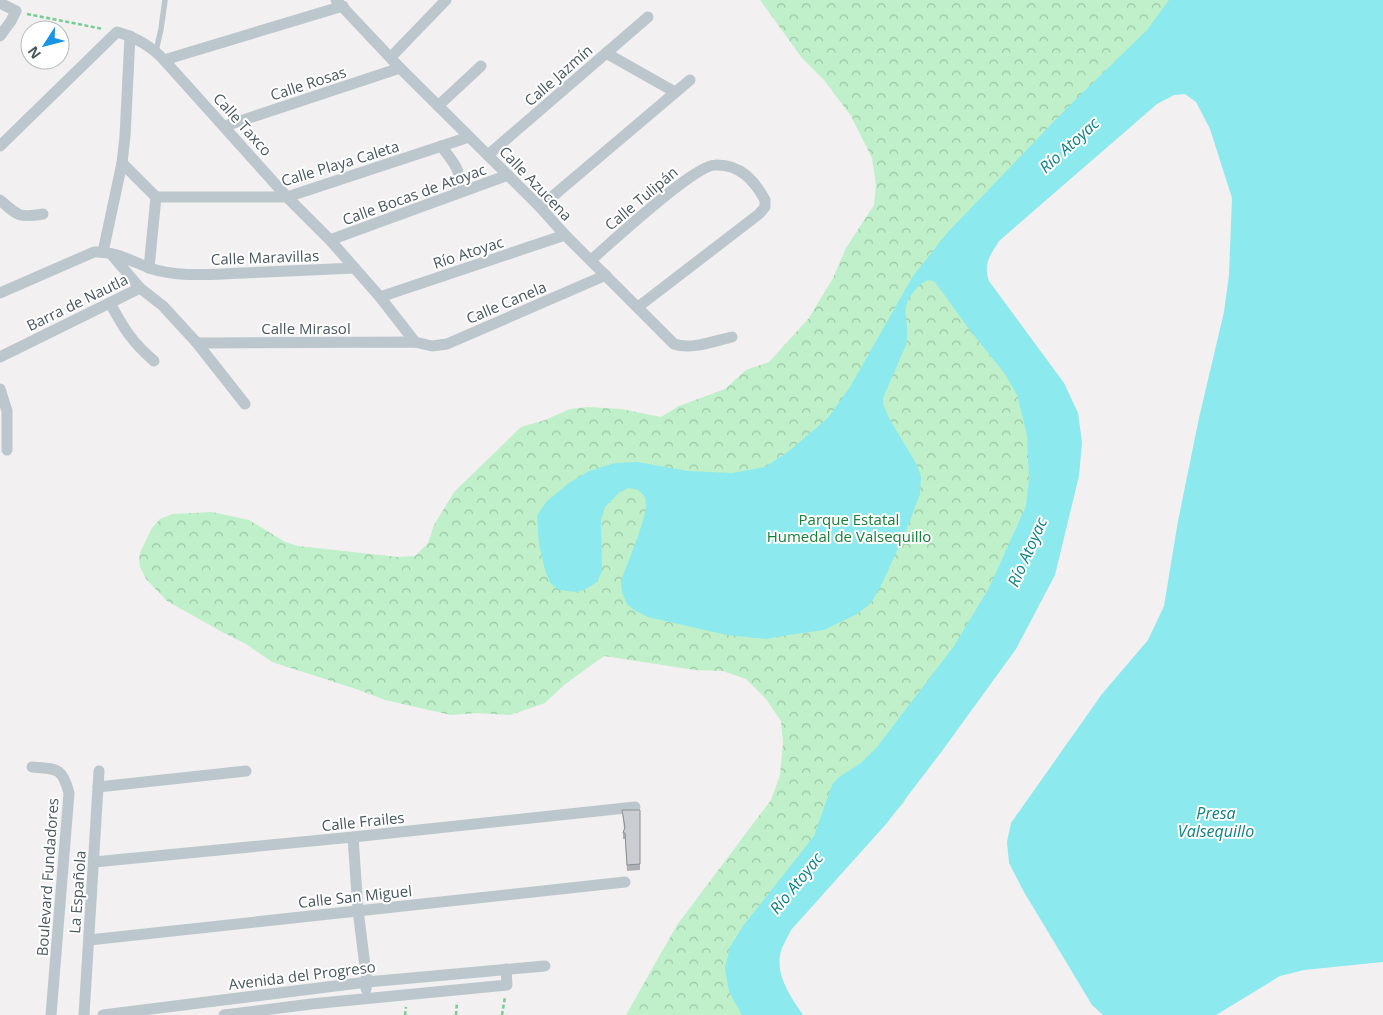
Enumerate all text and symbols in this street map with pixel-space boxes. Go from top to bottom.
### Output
north arrow [20,20,70,70]
street label: Calle Jazmín [520,40,596,110]
text: N [23,43,45,63]
street label: Calle Rosas [268,61,348,105]
street label: Calle Taxco [209,88,277,160]
water label: Río Atoyac [1034,112,1104,178]
street label: Calle Playa Caleta [279,136,401,190]
street label: Calle Azucena [495,141,577,225]
street label: Calle Bocas de Atoyac [339,159,489,229]
street label: Calle Tulipán [600,162,682,234]
street label: Río Atoyac [430,231,506,273]
street label: Calle Maravillas [211,245,319,269]
street label: Barra de Nautla [23,269,131,335]
street label: Calle Canela [463,276,549,328]
street label: Calle Mirasol [261,318,351,338]
park label: Parque Estatal Humedal de Valsequillo [767,509,931,546]
water label: Río Atoyac [1002,513,1052,590]
street label: Boulevard Fundadores [31,797,63,957]
water label: Presa Valsequillo [1178,802,1254,842]
street label: Calle Frailes [321,807,405,835]
water label: Río Atoyac [764,847,828,918]
street label: La Española [64,850,90,934]
street label: Calle San Miguel [297,880,413,912]
street label: Avenida del Progreso [227,956,377,994]

